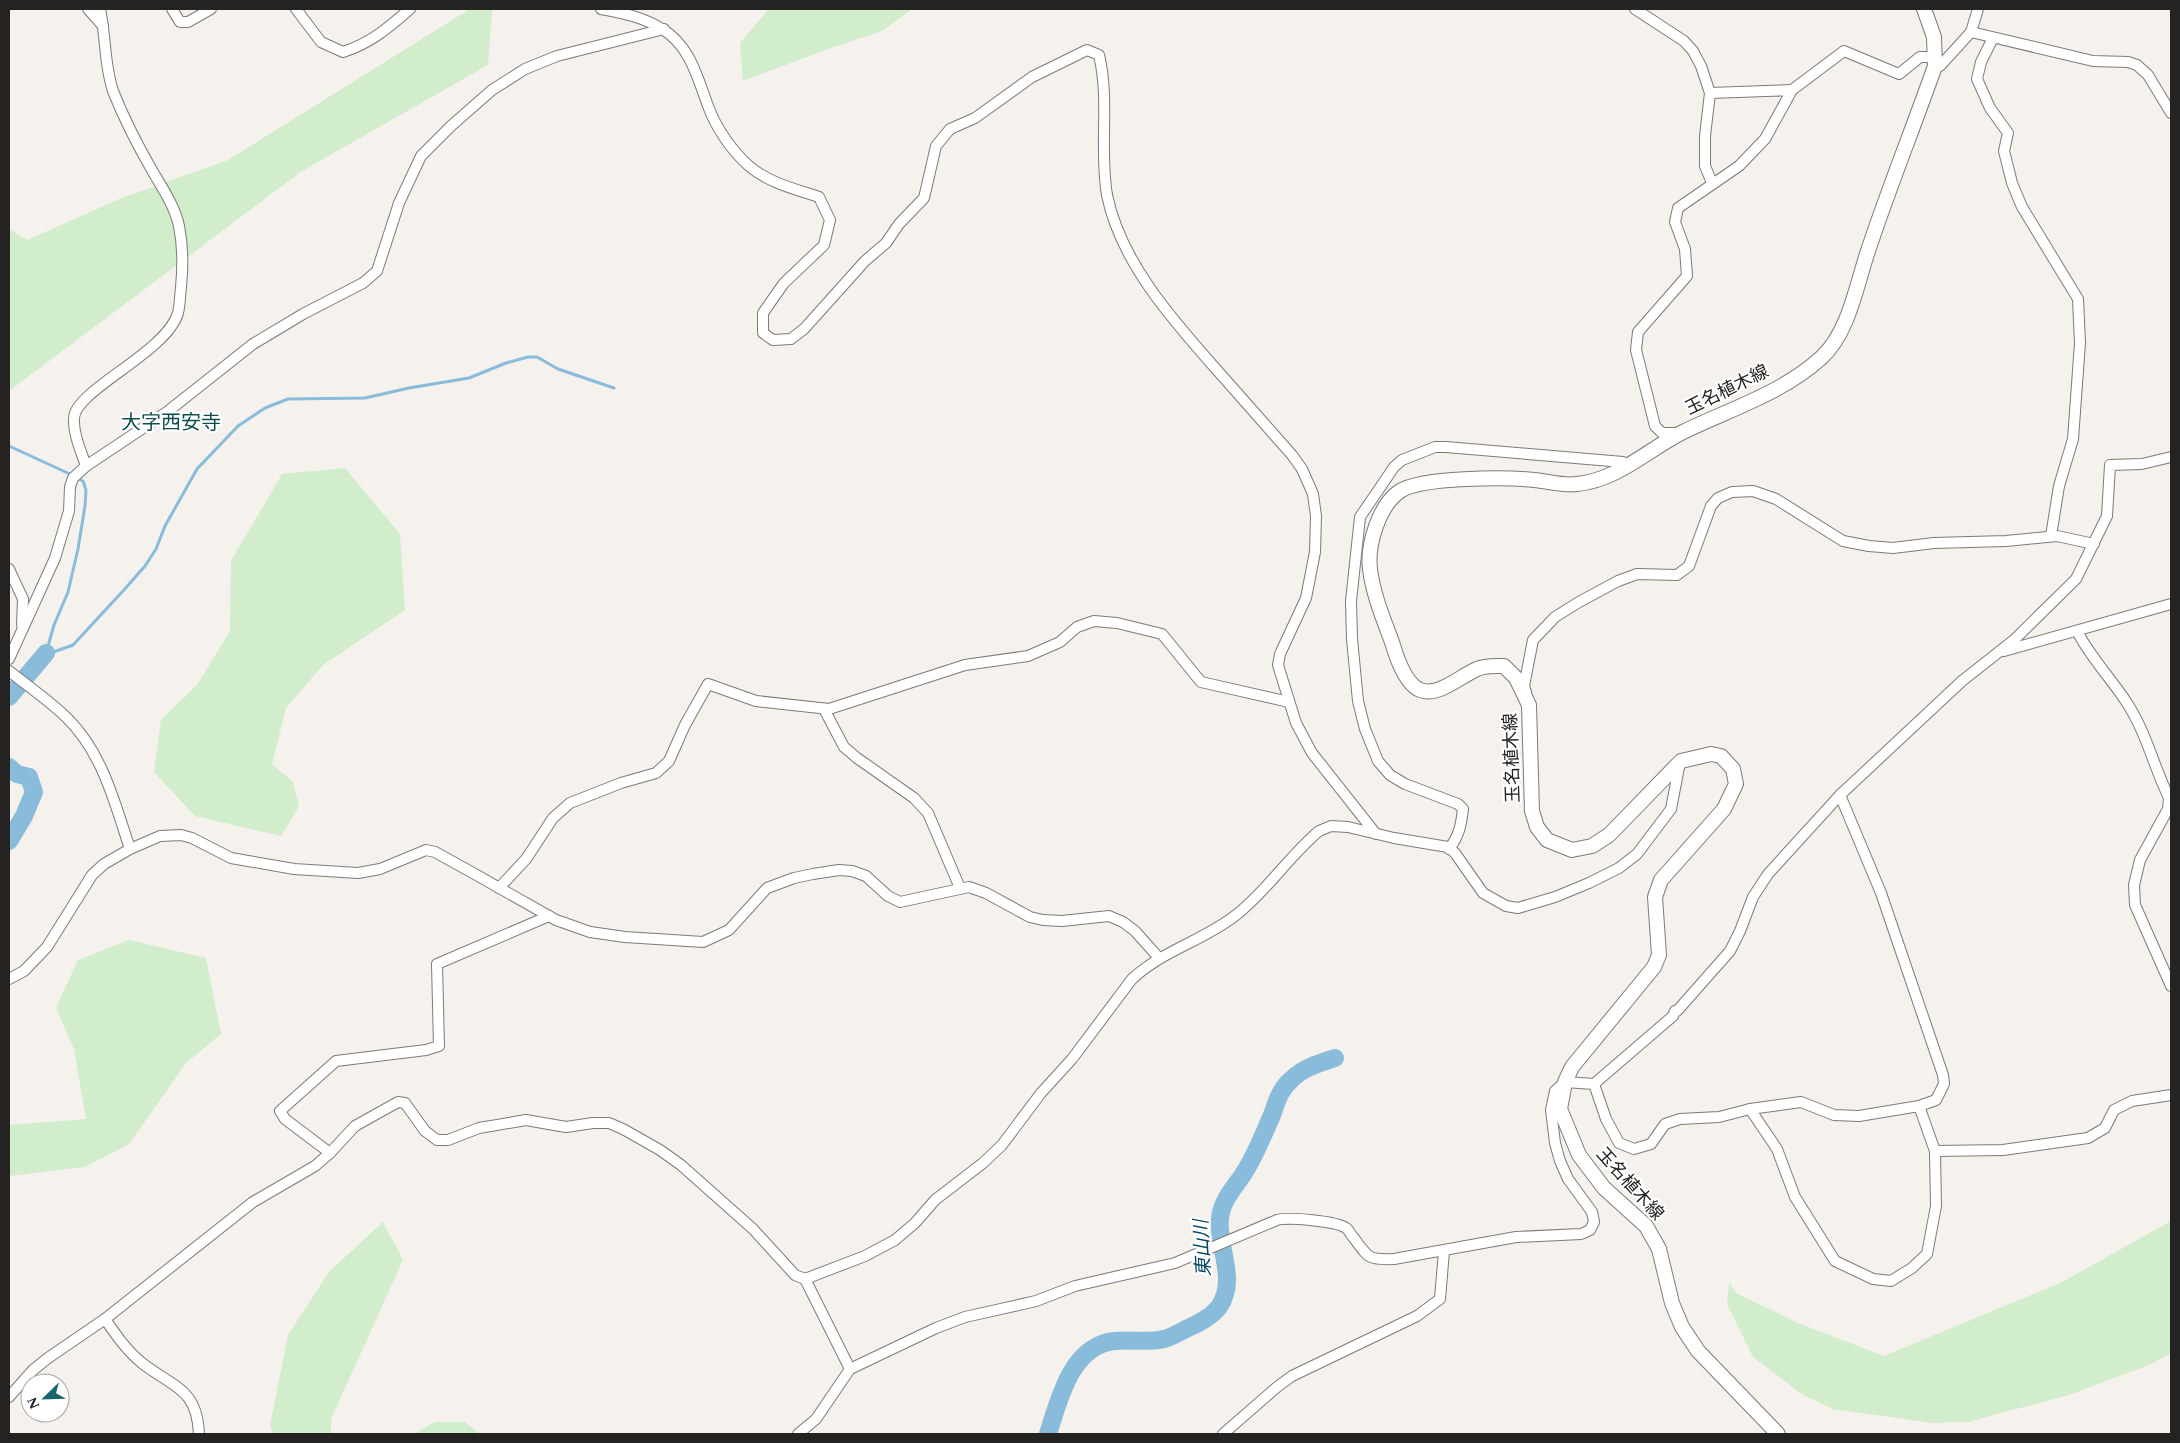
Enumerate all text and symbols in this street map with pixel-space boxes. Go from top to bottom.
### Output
street label: 玉名植木線 [1681,358,1773,422]
district label: 大字西安寺 [121,408,221,438]
street label: 玉名植木線 [1497,713,1527,803]
street label: 玉名植木線 [1590,1142,1670,1226]
water label: 東山川 [1187,1217,1219,1277]
north arrow [20,1373,70,1423]
text: N [22,1394,45,1412]

